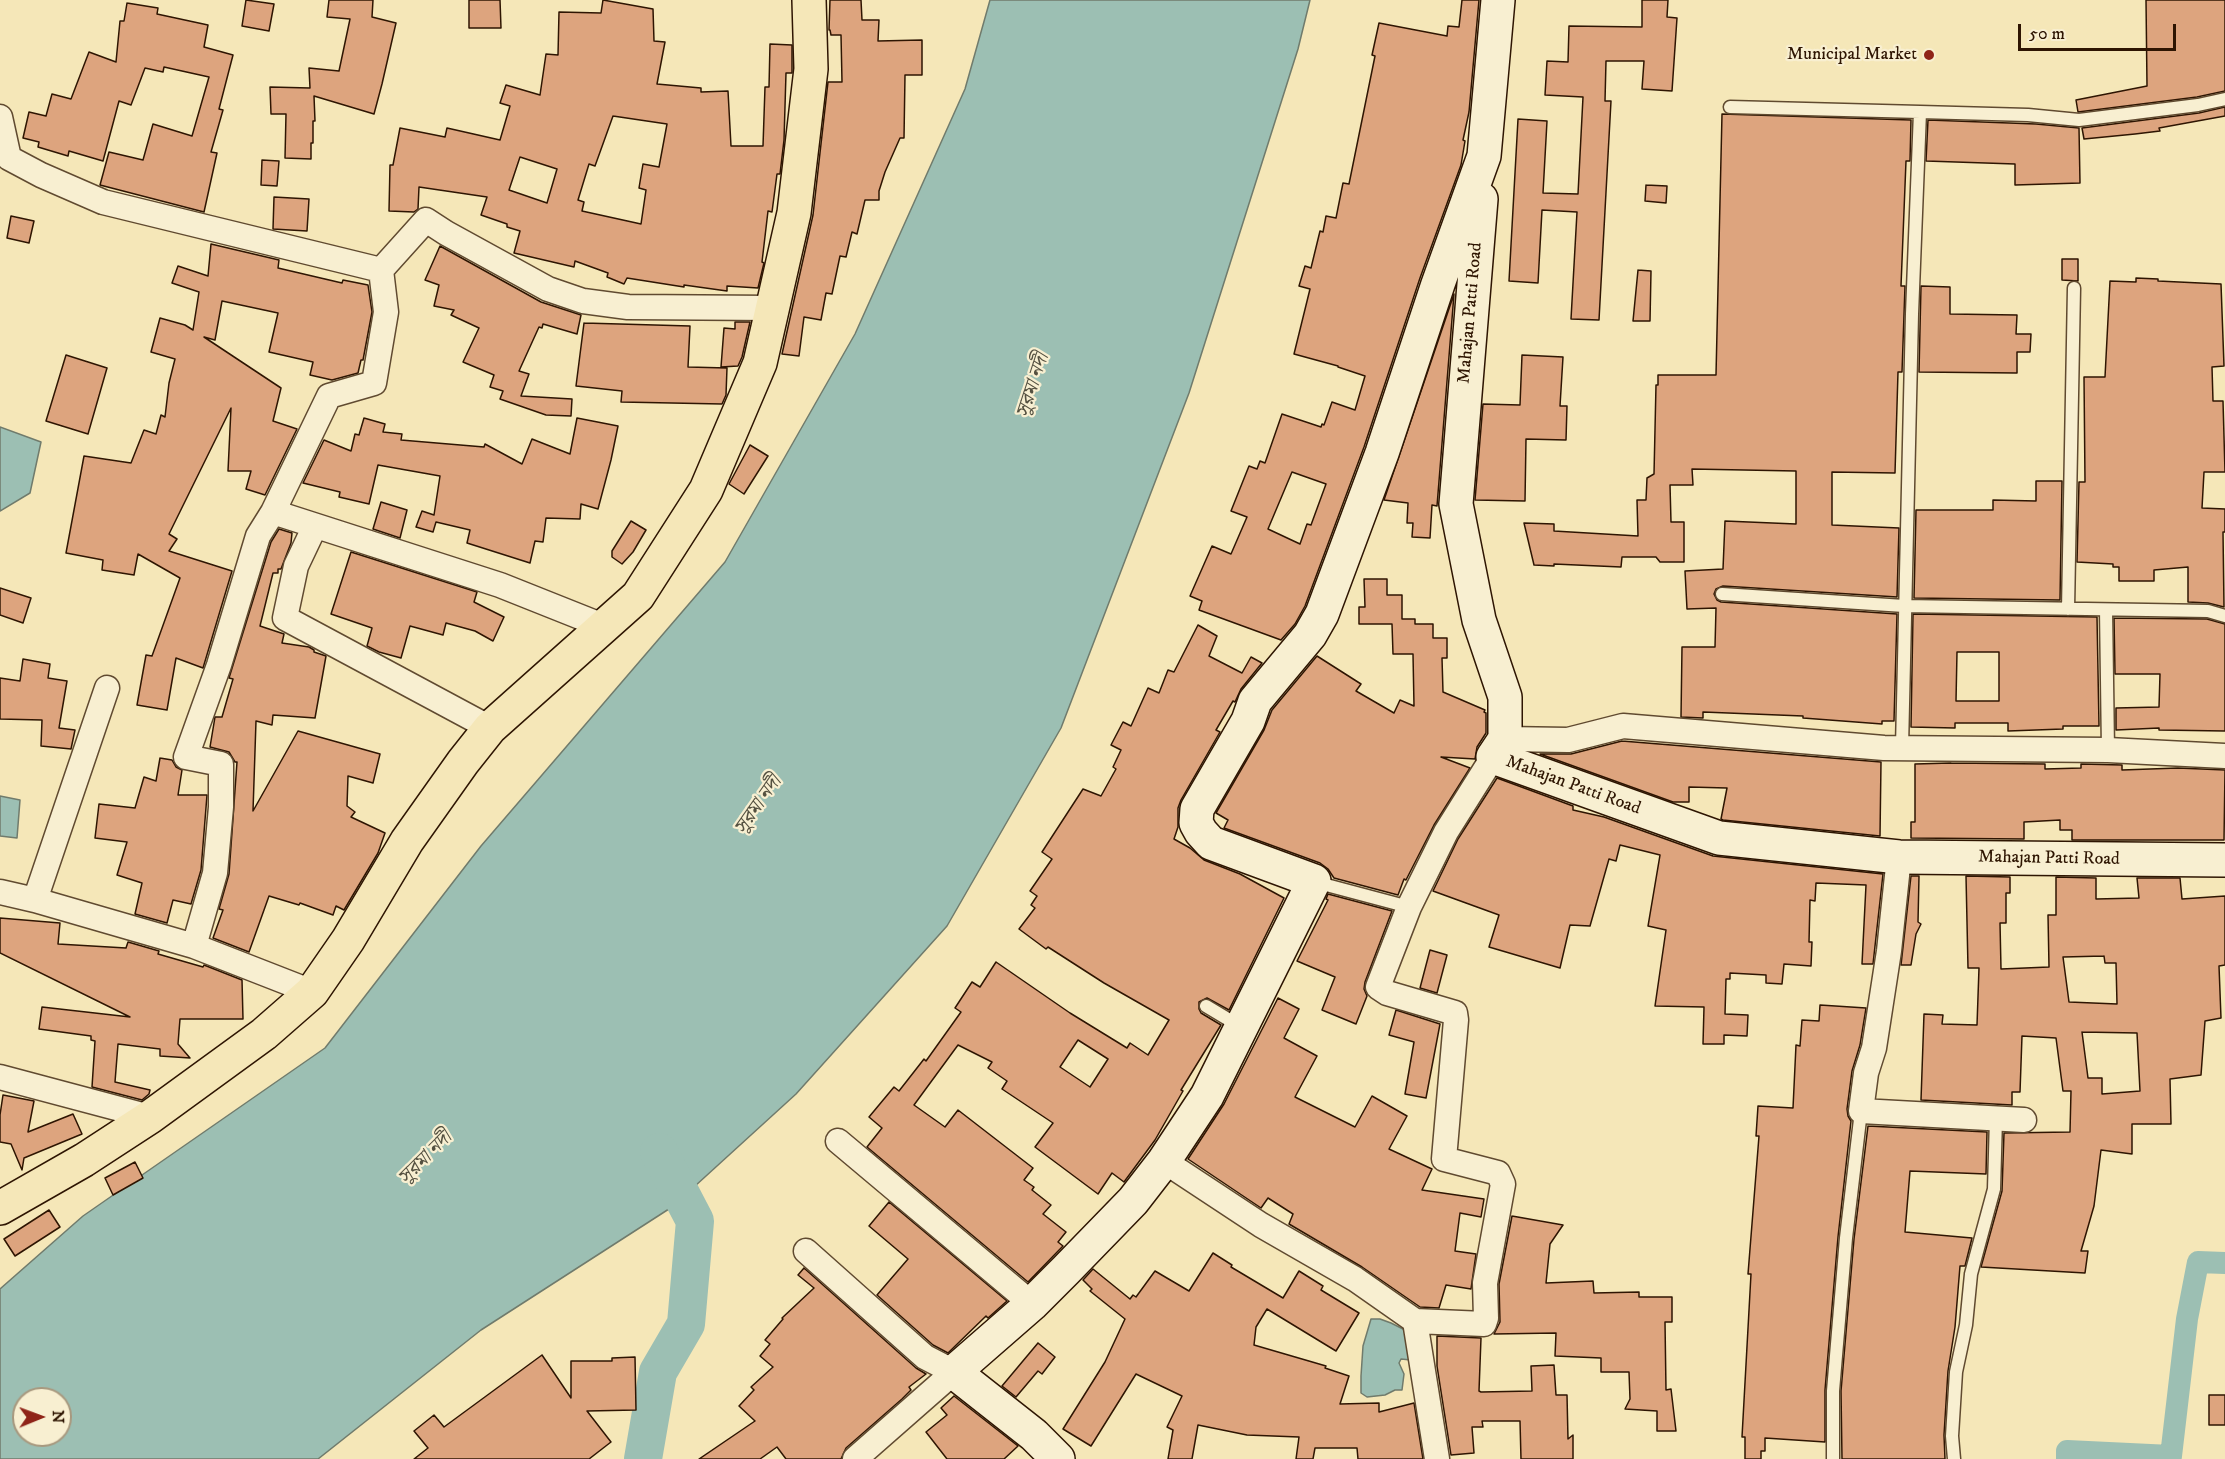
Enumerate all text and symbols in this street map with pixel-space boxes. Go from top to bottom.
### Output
scale bar [2021,12,2178,50]
text: 50 m [2029,23,2065,45]
place label: Municipal Market [1787,44,1917,66]
marker: Municipal Market [1922,48,1936,62]
street label: Mahajan Patti Road [1454,241,1488,385]
water label: সুরমা নদী [1012,351,1056,421]
street label: Mahajan Patti Road [1503,752,1643,820]
water label: সুরমা নদী [730,772,788,840]
street label: Mahajan Patti Road [1978,847,2120,871]
water label: সুরমা নদী [394,1127,458,1191]
north arrow [12,1387,72,1447]
text: N [48,1410,68,1423]

